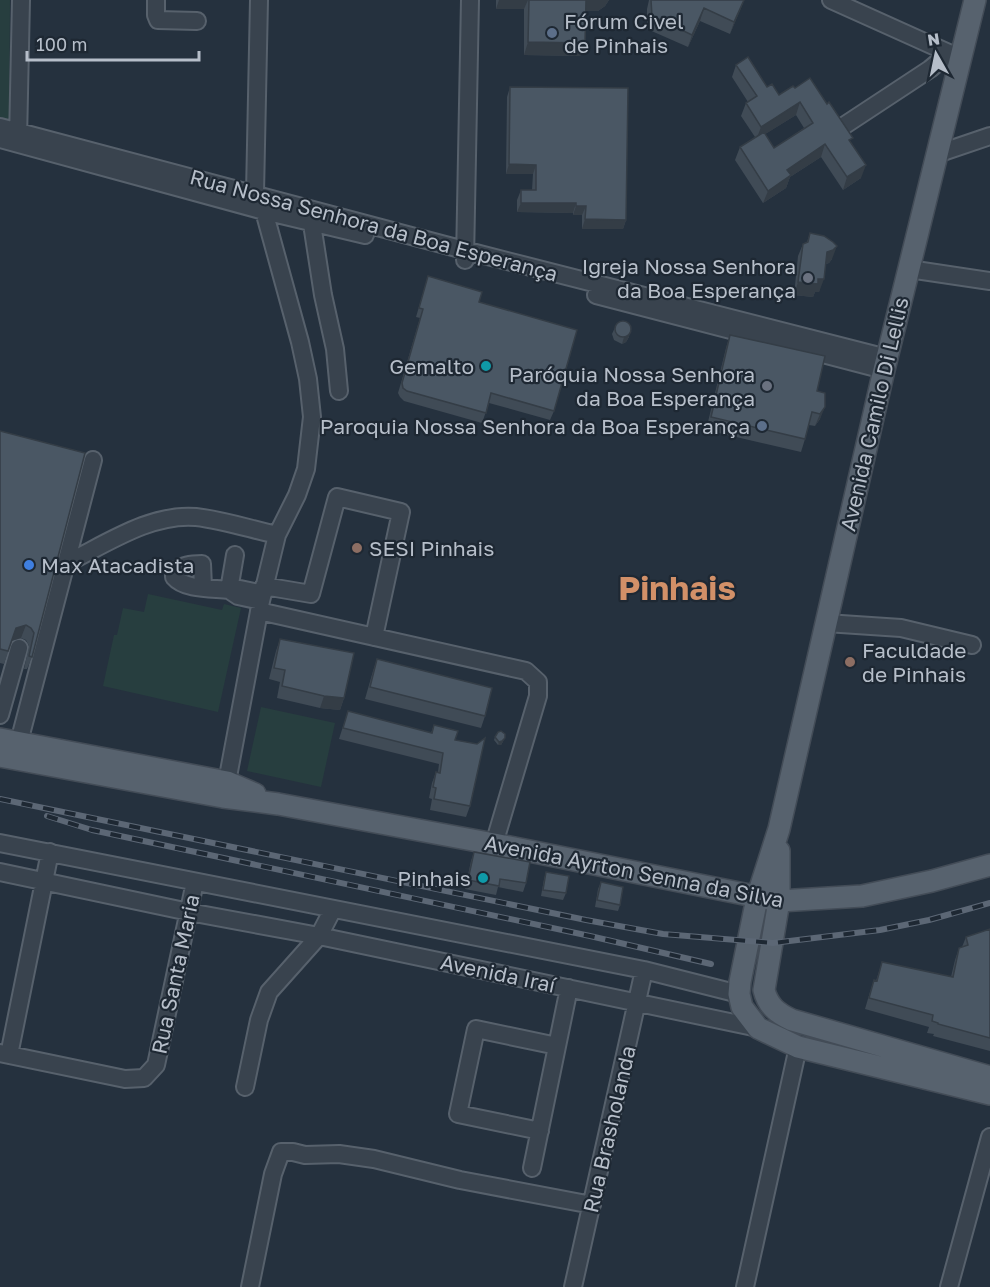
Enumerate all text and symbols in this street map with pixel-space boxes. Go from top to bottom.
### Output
place label: Fórum Civel de Pinhais [564,8,684,58]
scale bar [27,24,200,62]
north arrow [906,24,966,84]
marker: Fórum Civel de Pinhais [545,26,559,40]
text: N [926,28,941,50]
text: 100 m [36,33,87,55]
street label: Rua Nossa Senhora da Boa Esperança [187,163,561,287]
place label: Igreja Nossa Senhora da Boa Esperança [582,253,796,303]
marker: Igreja Nossa Senhora da Boa Esperança [801,271,815,285]
street label: Avenida Camilo Di Lellis [834,294,914,534]
place label: Gemalto [389,353,474,379]
marker: Gemalto [479,359,493,373]
place label: Paróquia Nossa Senhora da Boa Esperança [509,361,755,411]
marker: Paróquia Nossa Senhora da Boa Esperança [760,379,774,393]
place label: Paroquia Nossa Senhora da Boa Esperança [320,413,750,439]
marker: Paroquia Nossa Senhora da Boa Esperança [755,419,769,433]
place label: SESI Pinhais [369,535,494,561]
marker: SESI Pinhais [350,541,364,555]
place label: Max Atacadista [41,552,194,578]
marker: Max Atacadista [22,558,36,572]
district label: Pinhais [618,568,736,607]
place label: Faculdade de Pinhais [862,637,966,687]
marker: Faculdade de Pinhais [843,655,857,669]
street label: Avenida Ayrton Senna da Silva [482,829,786,913]
place label: Pinhais [397,865,471,891]
marker: Pinhais [476,871,490,885]
street label: Rua Santa Maria [145,892,205,1056]
street label: Avenida Iraí [438,948,559,998]
street label: Rua Brasholanda [577,1043,641,1215]

